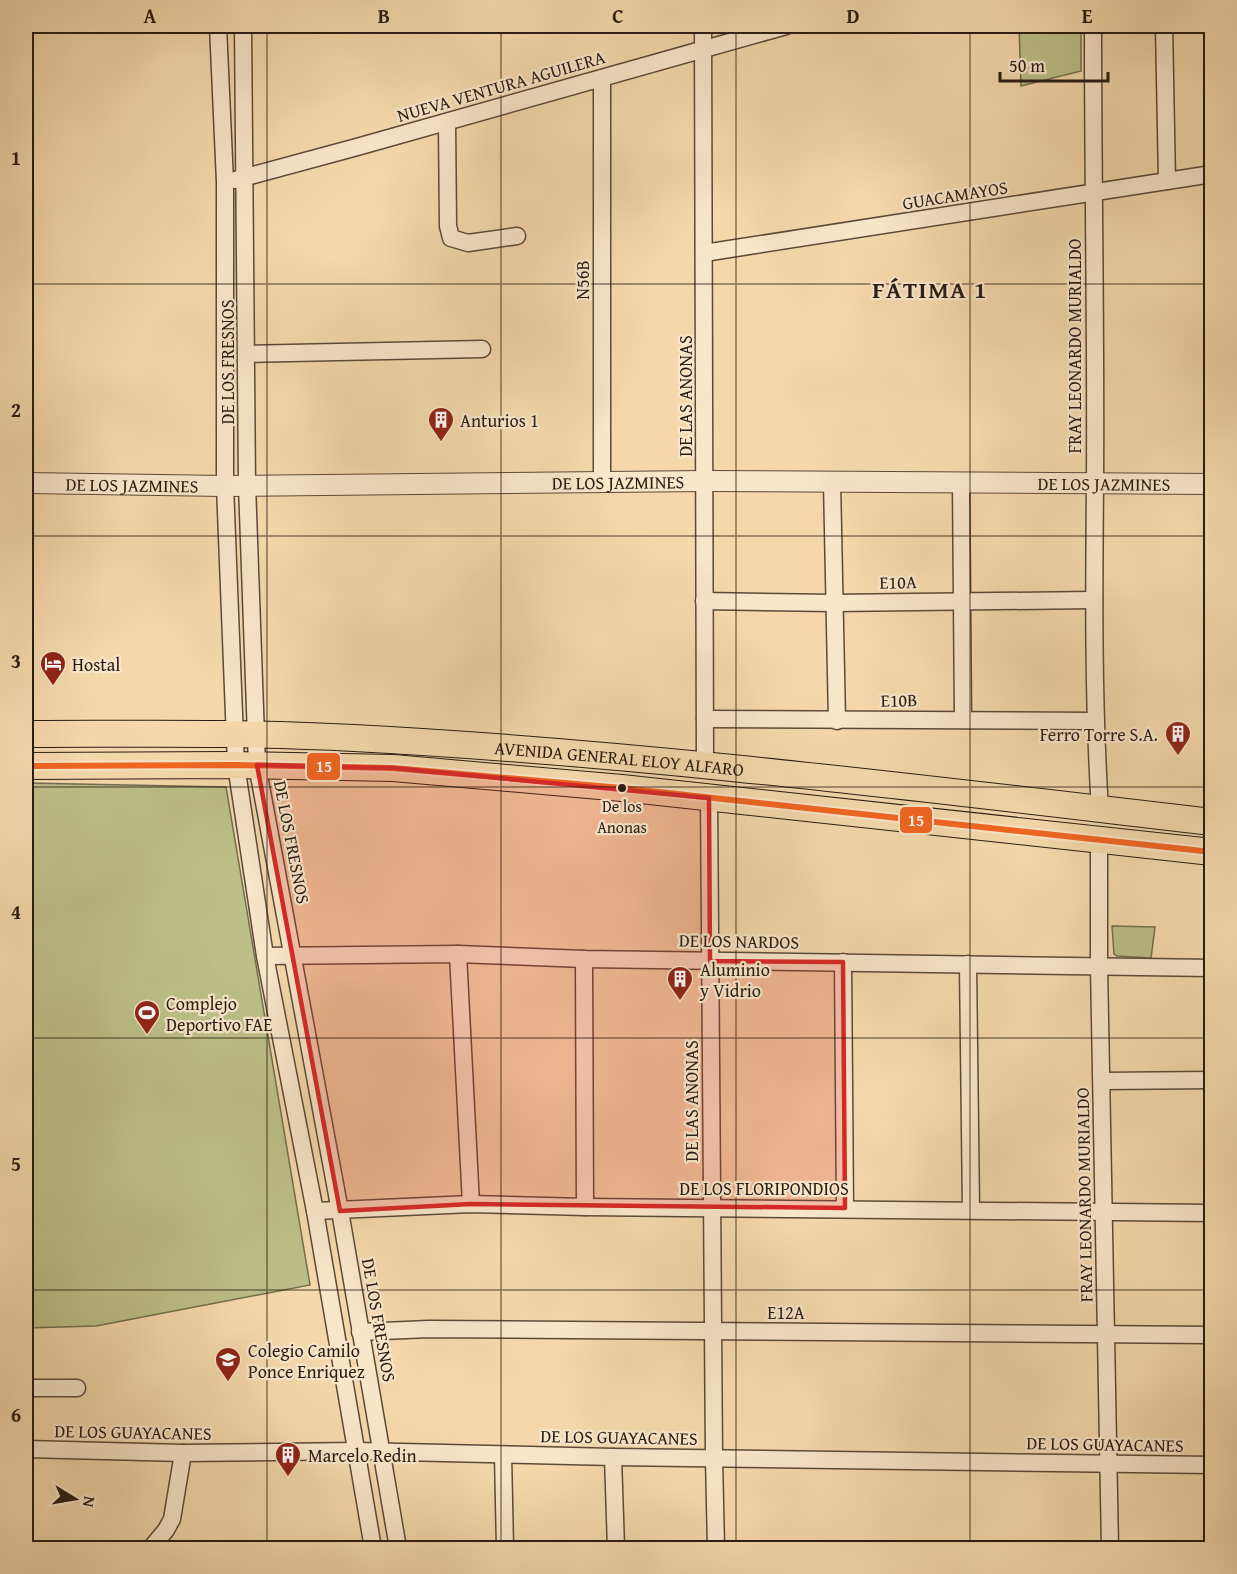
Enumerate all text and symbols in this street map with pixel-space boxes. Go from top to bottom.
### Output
text: A [144,1,157,30]
text: B [378,1,390,30]
text: C [612,1,624,30]
text: D [846,1,860,30]
text: E [1082,1,1093,30]
street label: NUEVA VENTURA AGUILERA [394,43,608,129]
scale bar [1000,45,1108,83]
text: 50 m [1009,52,1045,79]
text: 1 [11,143,21,172]
street label: GUACAMAYOS [900,173,1010,217]
street label: FRAY LEONARDO MURIALDO [1061,238,1088,454]
street label: N56B [569,260,596,300]
district label: FÁTIMA 1 [872,272,988,307]
street label: DE LOS FRESNOS [214,299,241,425]
street label: DE LAS ANONAS [672,335,699,457]
text: 2 [11,395,21,424]
building icon: Anturios 1 [426,405,456,443]
place label: Anturios 1 [460,407,539,434]
street label: DE LOS JAZMINES [551,468,685,496]
street label: DE LOS JAZMINES [1038,469,1171,497]
street label: DE LOS JAZMINES [65,470,199,499]
street label: E10A [879,568,917,596]
text: 3 [11,646,21,675]
hotel icon: Hostal [38,649,68,687]
place label: Hostal [72,651,120,678]
street label: E10B [880,686,918,714]
building icon: Ferro Torre S.A. [1163,719,1193,757]
place label: Ferro Torre S.A. [1040,721,1158,748]
street label: AVENIDA GENERAL ELOY ALFARO [494,733,745,783]
line badge: 15 [306,752,341,781]
text: 15 [316,754,332,778]
street label: DE LOS FRESNOS [267,778,317,906]
marker: De los Anonas [616,782,628,794]
place label: De los Anonas [597,794,647,839]
line badge: 15 [899,806,933,834]
text: 15 [908,808,924,832]
text: 4 [11,897,21,926]
street label: DE LOS NARDOS [679,926,800,956]
place label: Aluminio y Vidrio [699,956,770,1004]
building icon: Aluminio y Vidrio [665,964,695,1002]
place label: Complejo Deportivo FAE [166,990,272,1038]
sports icon: Complejo Deportivo FAE [132,998,162,1036]
street label: DE LAS ANONAS [678,1040,705,1162]
street label: FRAY LEONARDO MURIALDO [1069,1087,1099,1303]
text: 5 [11,1149,21,1178]
street label: DE LOS FLORIPONDIOS [679,1175,849,1202]
street label: DE LOS FRESNOS [355,1256,403,1384]
street label: E12A [767,1299,805,1326]
place label: Colegio Camilo Ponce Enriquez [248,1337,365,1385]
school or university icon: Colegio Camilo Ponce Enriquez [213,1345,243,1383]
text: 6 [11,1400,21,1429]
street label: DE LOS GUAYACANES [54,1417,212,1447]
street label: DE LOS GUAYACANES [540,1422,698,1452]
street label: DE LOS GUAYACANES [1026,1429,1184,1459]
building icon: Marcelo Redin [273,1440,303,1478]
place label: Marcelo Redin [308,1442,417,1469]
north arrow [45,1469,105,1529]
text: N [77,1494,103,1510]

